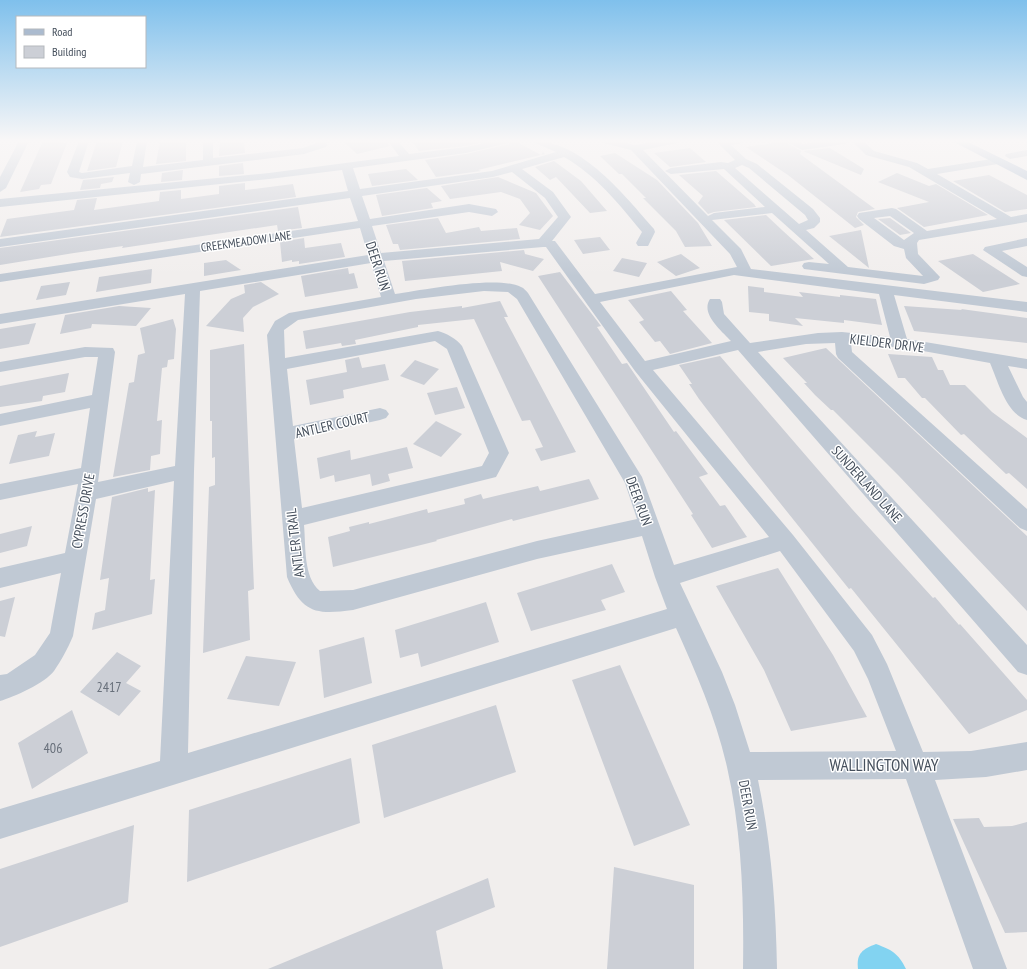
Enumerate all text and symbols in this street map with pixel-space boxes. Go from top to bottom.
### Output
legend [16,16,146,68]
text: Road [52,24,72,39]
text: Building [52,44,87,59]
street label: CREEKMEADOW LANE [200,227,292,255]
street label: DEER RUN [362,239,394,293]
street label: KIELDER DRIVE [849,330,925,356]
street label: ANTLER COURT [293,408,371,442]
street label: SUNDERLAND LANE [828,442,906,526]
street label: CYPRESS DRIVE [68,472,98,550]
street label: DEER RUN [622,474,656,528]
street label: ANTLER TRAIL [282,507,308,579]
house number: 2417 [96,678,122,696]
house number: 406 [44,739,62,757]
street label: WALLINGTON WAY [829,754,939,776]
street label: DEER RUN [735,779,761,831]

